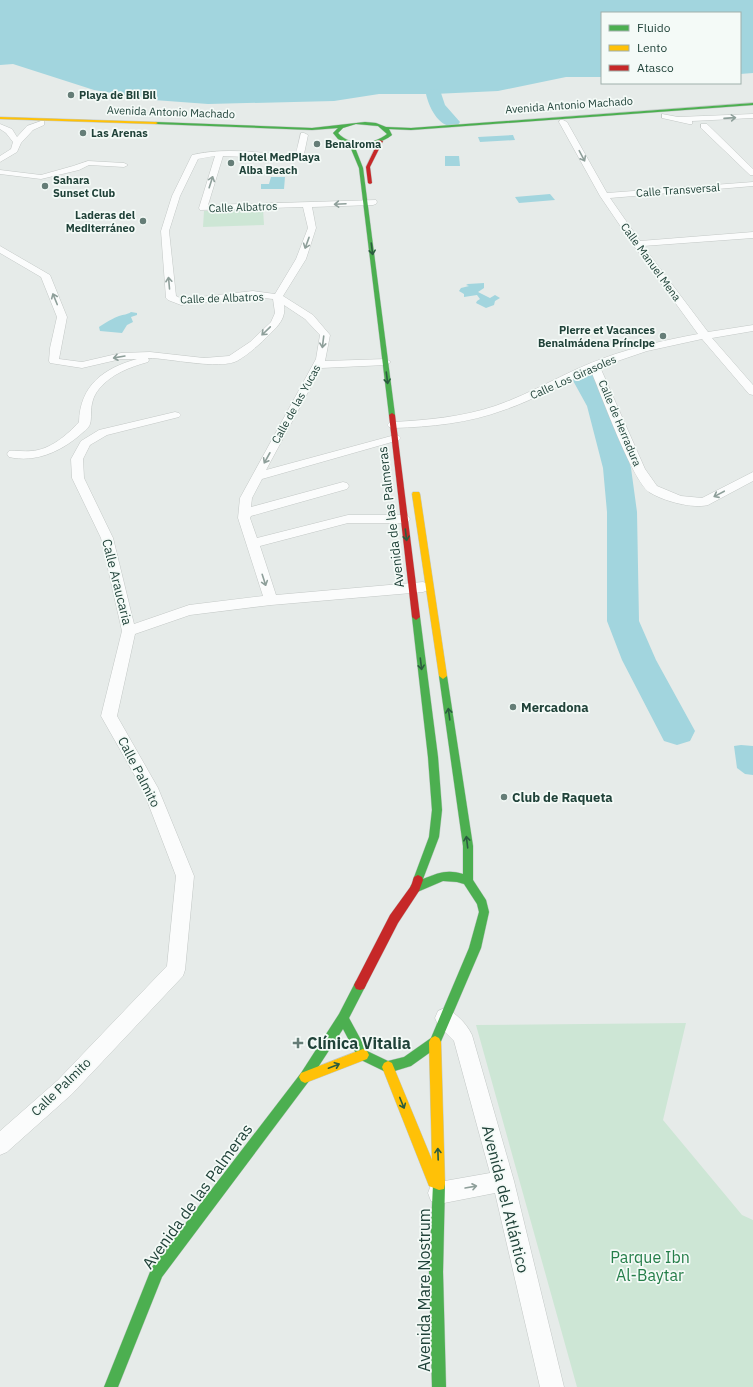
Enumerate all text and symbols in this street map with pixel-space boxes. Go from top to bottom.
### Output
legend [601,12,741,84]
text: Fluido [637,20,671,35]
text: Lento [637,40,667,55]
text: Atasco [637,60,674,75]
place label: Playa de Bil Bil [79,88,157,102]
marker: Playa de Bil Bil [66,90,76,100]
street label: Avenida Antonio Machado [505,94,633,116]
street label: Avenida Antonio Machado [107,103,235,121]
one-way arrow [723,114,736,121]
place label: Las Arenas [91,126,148,140]
marker: Las Arenas [78,128,88,138]
place label: Benalroma [325,137,381,151]
marker: Benalroma [312,139,322,149]
place label: Hotel MedPlaya Alba Beach [239,150,320,177]
one-way arrow [579,150,586,162]
marker: Hotel MedPlaya Alba Beach [226,158,236,168]
place label: Sahara Sunset Club [53,173,116,200]
one-way arrow [208,175,215,188]
street label: Calle Transversal [636,180,720,200]
marker: Sahara Sunset Club [40,181,50,191]
street label: Calle Albatros [208,199,278,215]
one-way arrow [334,200,347,207]
place label: Laderas del Mediterráneo [66,208,136,235]
marker: Laderas del Mediterráneo [138,216,148,226]
street label: Calle Manuel Mena [618,220,684,304]
one-way arrow [303,236,310,249]
one-way arrow [368,242,376,255]
one-way arrow [166,277,173,290]
street label: Calle de Albatros [180,290,264,306]
one-way arrow [51,294,58,306]
place label: Pierre et Vacances Benalmádena Príncipe [538,323,655,350]
one-way arrow [261,326,271,336]
marker: Pierre et Vacances Benalmádena Príncipe [658,331,668,341]
one-way arrow [320,335,327,348]
street label: Calle Los Girasoles [528,352,618,402]
one-way arrow [113,353,126,361]
street label: Calle de las Yucas [268,362,324,446]
one-way arrow [384,371,391,384]
street label: Calle de Herradura [595,378,645,468]
street label: Avenida de las Palmeras [374,445,408,589]
one-way arrow [262,452,270,464]
one-way arrow [713,491,725,498]
one-way arrow [402,528,410,541]
street label: Calle Araucaria [98,537,136,627]
one-way arrow [261,573,268,586]
one-way arrow [418,657,425,670]
place label: Mercadona [521,699,589,716]
marker: Mercadona [508,702,518,712]
one-way arrow [445,708,453,721]
street label: Calle Palmito [114,734,164,810]
place label: Club de Raqueta [512,789,613,806]
marker: Club de Raqueta [499,792,509,802]
one-way arrow [464,836,471,849]
place label: Clínica Vitalia [307,1033,411,1053]
marker: Clínica Vitalia [292,1037,304,1049]
street label: Calle Palmito [27,1054,95,1120]
one-way arrow [327,1061,339,1069]
one-way arrow [399,1097,407,1109]
street label: Avenida de las Palmeras [138,1119,256,1273]
street label: Avenida del Atlántico [478,1123,534,1275]
one-way arrow [434,1148,442,1161]
one-way arrow [464,1183,477,1191]
street label: Avenida Mare Nostrum [414,1208,434,1372]
park label: Parque Ibn Al-Baytar [610,1247,690,1285]

